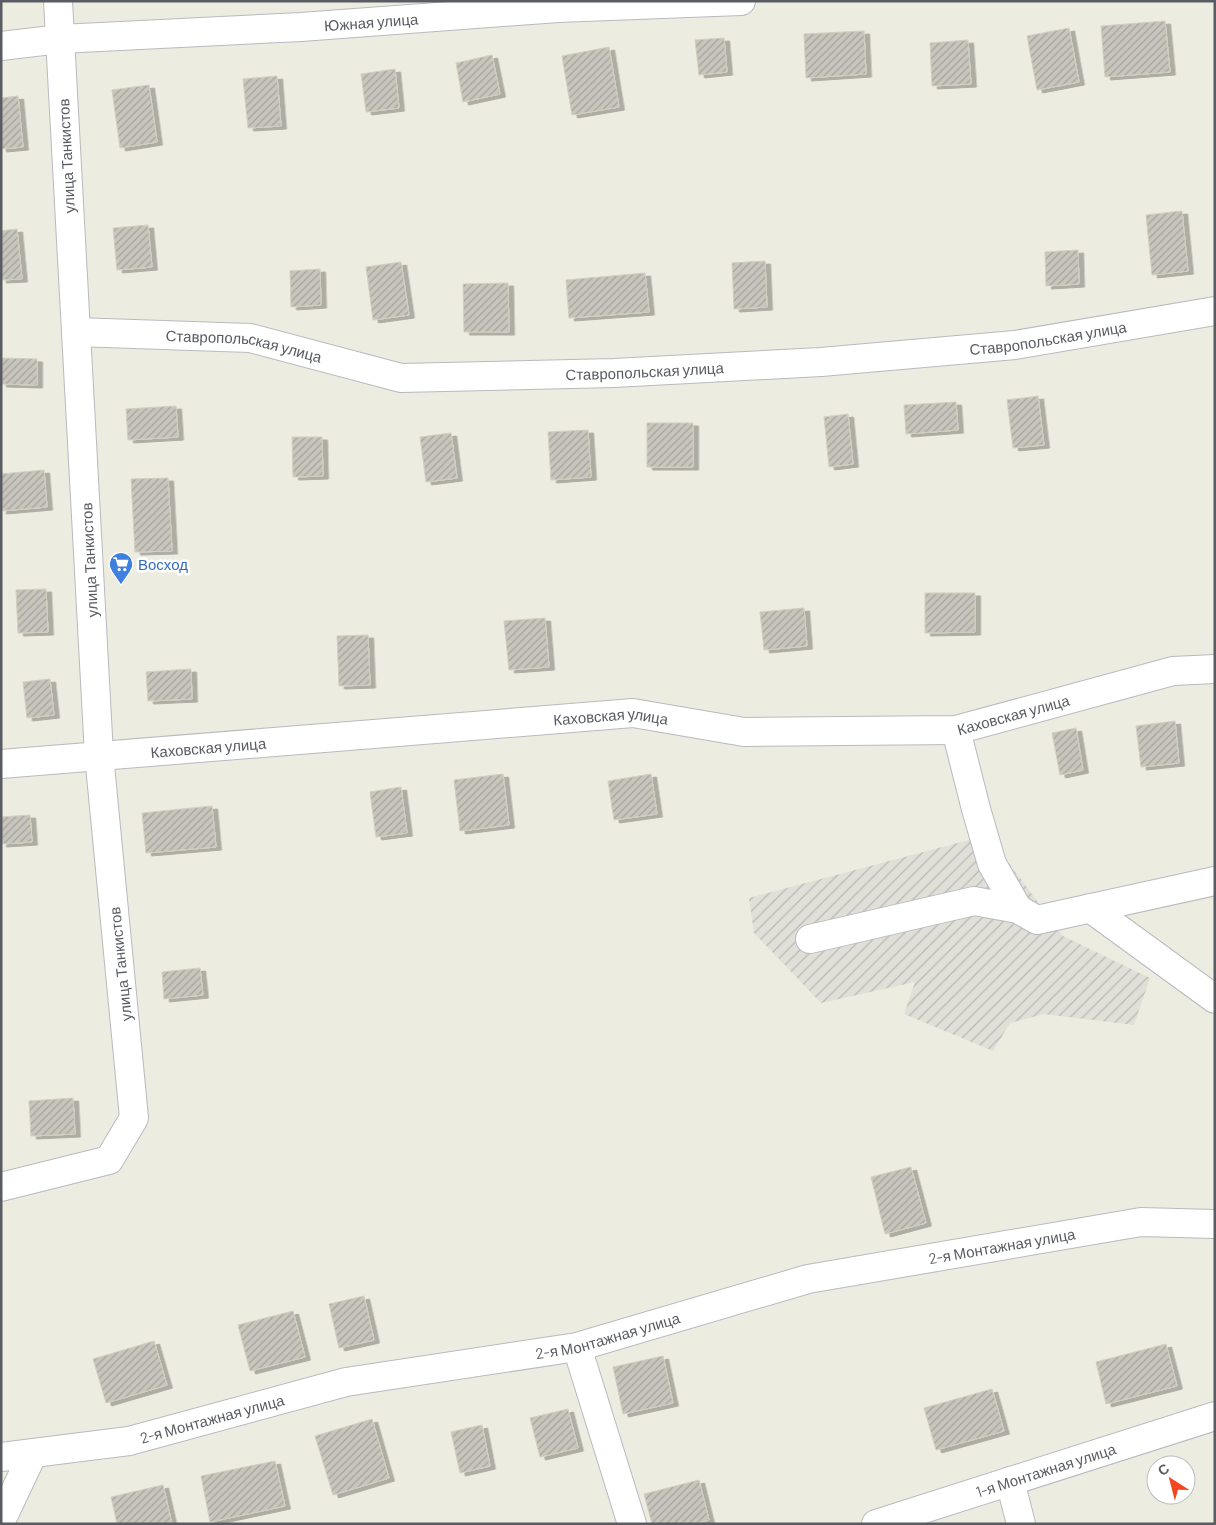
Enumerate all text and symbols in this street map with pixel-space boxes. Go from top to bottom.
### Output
street label: Южная улица [323,9,419,34]
street label: улица Танкистов [54,98,78,214]
street label: Ставропольская улица [969,317,1128,358]
street label: Ставропольская улица [165,326,325,366]
street label: Ставропольская улица [565,358,725,383]
street label: улица Танкистов [77,502,101,618]
supermarket icon: Восход [108,551,134,585]
place label: Восход [138,555,188,573]
street label: Каховская улица [955,690,1072,738]
street label: Каховская улица [553,704,670,728]
street label: Каховская улица [150,734,267,761]
street label: улица Танкистов [105,906,135,1022]
street label: 2-я Монтажная улица [927,1224,1077,1267]
street label: 2-я Монтажная улица [534,1308,683,1362]
street label: 2-я Монтажная улица [138,1390,287,1447]
street label: 1-я Монтажная улица [973,1439,1118,1501]
north arrow [1146,1455,1196,1505]
text: С [1154,1459,1172,1479]

